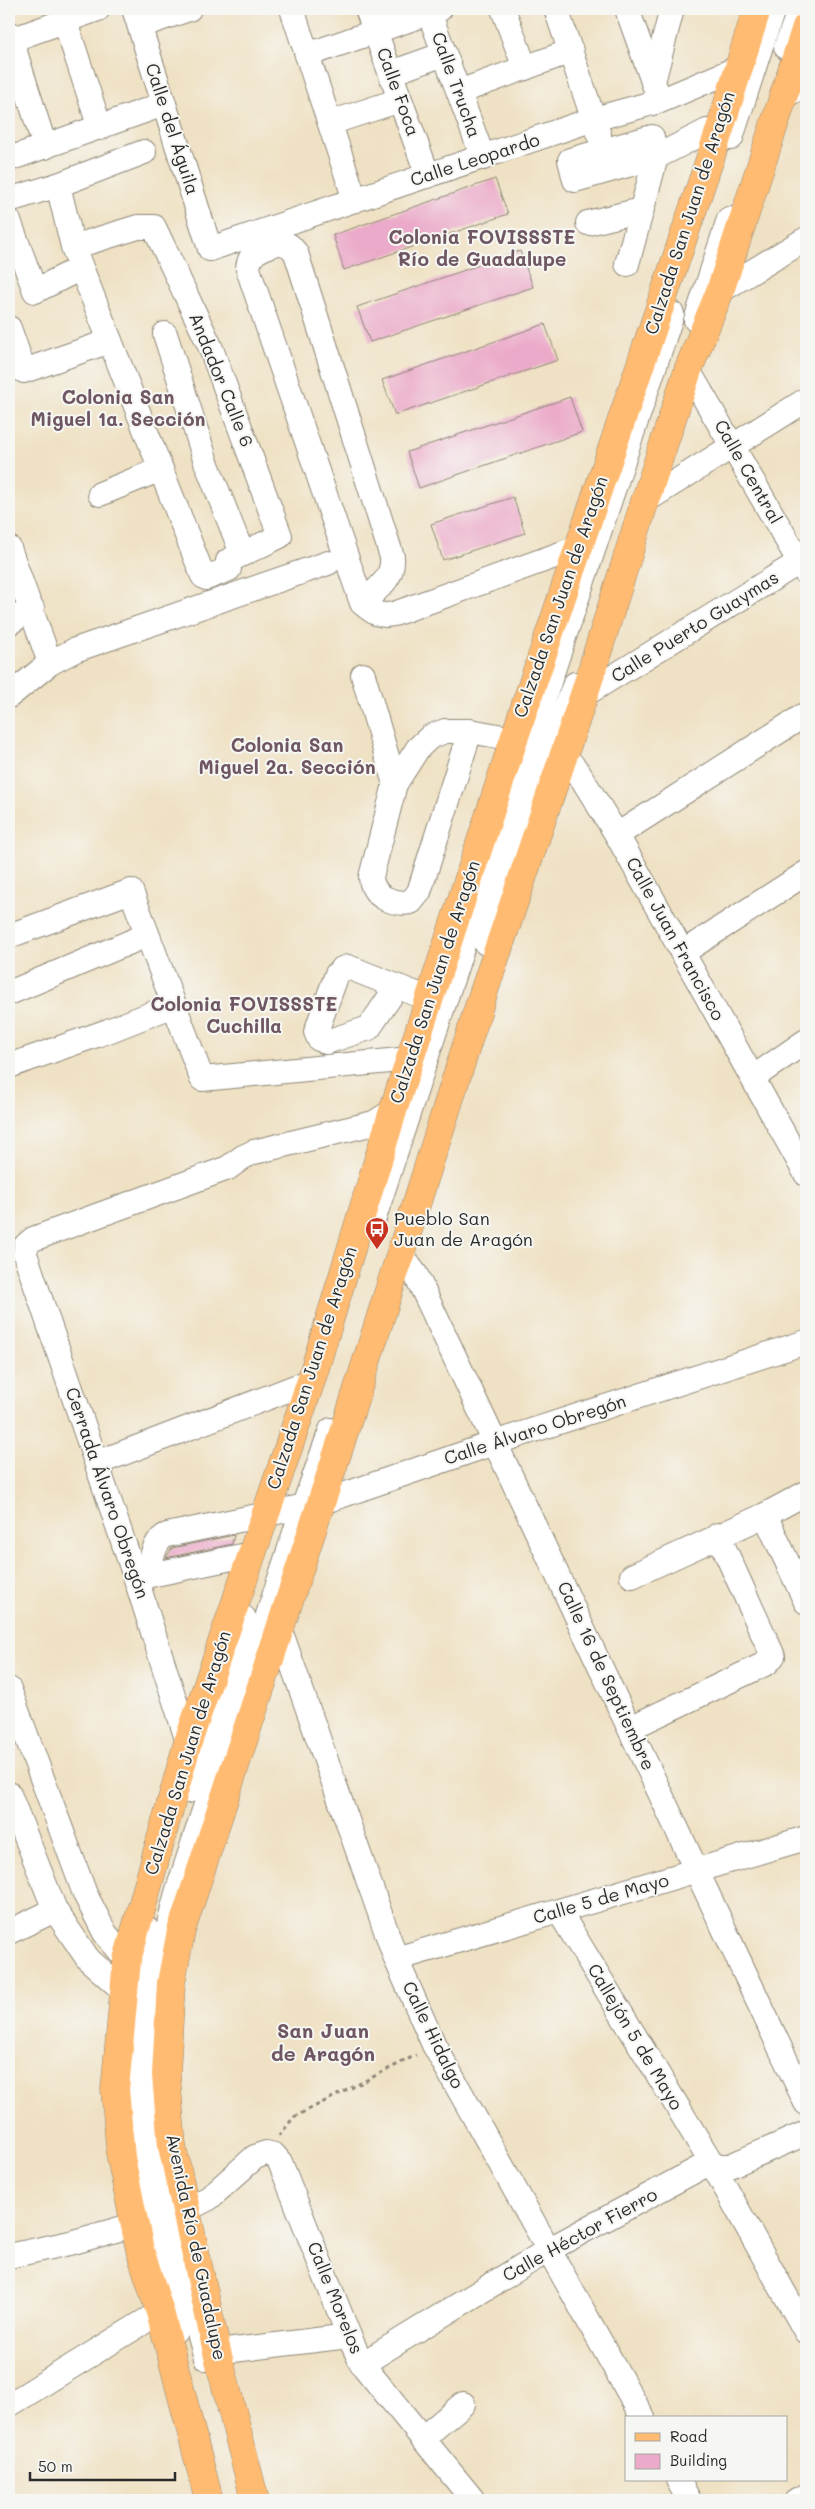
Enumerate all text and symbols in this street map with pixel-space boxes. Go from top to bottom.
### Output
street label: Calle Trucha [427,28,487,141]
street label: Calle Foca [372,44,426,139]
street label: Calle del Águila [140,60,206,197]
street label: Calzada San Juan de Aragón [638,88,740,337]
street label: Calle Leopardo [407,127,543,191]
district label: Colonia FOVISSSTE Río de Guadalupe [388,224,576,271]
street label: Andador Calle 6 [184,309,260,450]
district label: Colonia San Miguel 1a. Sección [31,384,205,431]
street label: Calle Central [709,415,788,528]
street label: Calzada San Juan de Aragón [507,473,613,721]
street label: Calle Puerto Guaymas [606,565,783,688]
district label: Colonia San Miguel 2a. Sección [198,732,376,779]
street label: Calle Juan Francisco [621,853,731,1025]
street label: Calzada San Juan de Aragón [383,857,485,1106]
district label: Colonia FOVISSSTE Cuchilla [150,991,338,1038]
place label: Pueblo San Juan de Aragón [394,1206,533,1251]
bus stop icon: Pueblo San Juan de Aragón [364,1216,390,1250]
street label: Calzada San Juan de Aragón [260,1243,362,1492]
street label: Cerrada Álvaro Obregón [60,1384,155,1601]
street label: Calle Álvaro Obregón [441,1388,629,1470]
street label: Calle 16 de Septiembre [553,1577,661,1774]
street label: Calzada San Juan de Aragón [138,1628,236,1878]
street label: Calle 5 de Mayo [530,1867,672,1929]
street label: Callejón 5 de Mayo [583,1959,689,2114]
street label: Calle Hidalgo [398,1977,470,2093]
district label: San Juan de Aragón [271,2017,375,2066]
street label: Avenida Río de Guadalupe [161,2131,233,2362]
street label: Calle Héctor Fierro [498,2181,661,2287]
street label: Calle Morelos [302,2238,369,2357]
legend [625,2416,788,2482]
text: Road [670,2426,707,2446]
scale bar [30,2449,175,2481]
text: Building [670,2450,727,2470]
text: 50 m [38,2456,73,2476]

